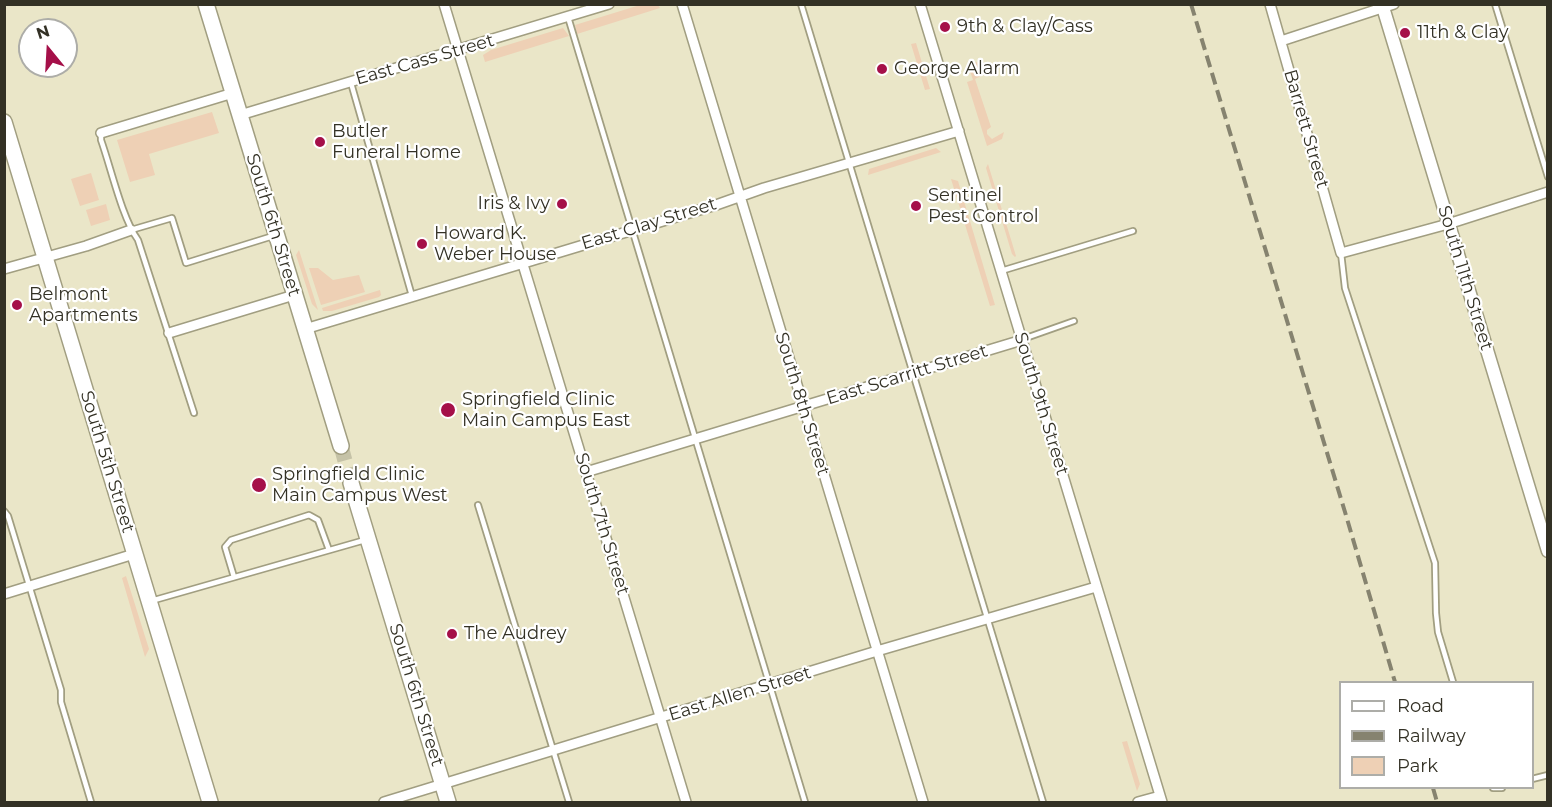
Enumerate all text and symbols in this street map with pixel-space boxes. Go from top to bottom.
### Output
place label: 9th & Clay/Cass [957,16,1093,38]
north arrow [18,18,78,78]
marker: 9th & Clay/Cass [938,20,952,34]
text: N [34,21,52,43]
place label: 11th & Clay [1417,22,1509,44]
marker: 11th & Clay [1398,26,1412,40]
street label: East Cass Street [353,30,497,90]
place label: George Alarm [894,58,1020,80]
marker: George Alarm [875,62,889,76]
street label: Barrett Street [1279,67,1333,191]
place label: Butler Funeral Home [332,121,461,164]
marker: Butler Funeral Home [313,135,327,149]
street label: South 6th Street [241,151,305,299]
place label: Sentinel Pest Control [928,185,1039,228]
place label: Iris & Ivy [478,193,550,215]
street label: East Clay Street [579,193,719,255]
marker: Iris & Ivy [555,197,569,211]
marker: Sentinel Pest Control [909,199,923,213]
street label: South 11th Street [1433,203,1497,353]
place label: Howard K. Weber House [434,223,557,266]
marker: Howard K. Weber House [415,237,429,251]
place label: Belmont Apartments [29,284,138,326]
marker: Belmont Apartments [10,298,24,312]
street label: South 8th Street [770,330,834,478]
street label: South 9th Street [1009,330,1073,478]
street label: East Scarritt Street [824,340,990,410]
street label: South 5th Street [75,388,139,536]
place label: Springfield Clinic Main Campus East [462,389,630,432]
marker: Springfield Clinic Main Campus East [439,401,457,419]
street label: South 7th Street [570,450,634,598]
place label: Springfield Clinic Main Campus West [272,464,448,506]
marker: Springfield Clinic Main Campus West [250,476,268,494]
street label: South 6th Street [384,621,448,769]
place label: The Audrey [464,623,567,645]
marker: The Audrey [445,627,459,641]
street label: East Allen Street [666,662,814,726]
legend [1339,681,1534,789]
text: Road [1397,695,1444,717]
text: Railway [1397,725,1466,747]
text: Park [1397,755,1438,777]

